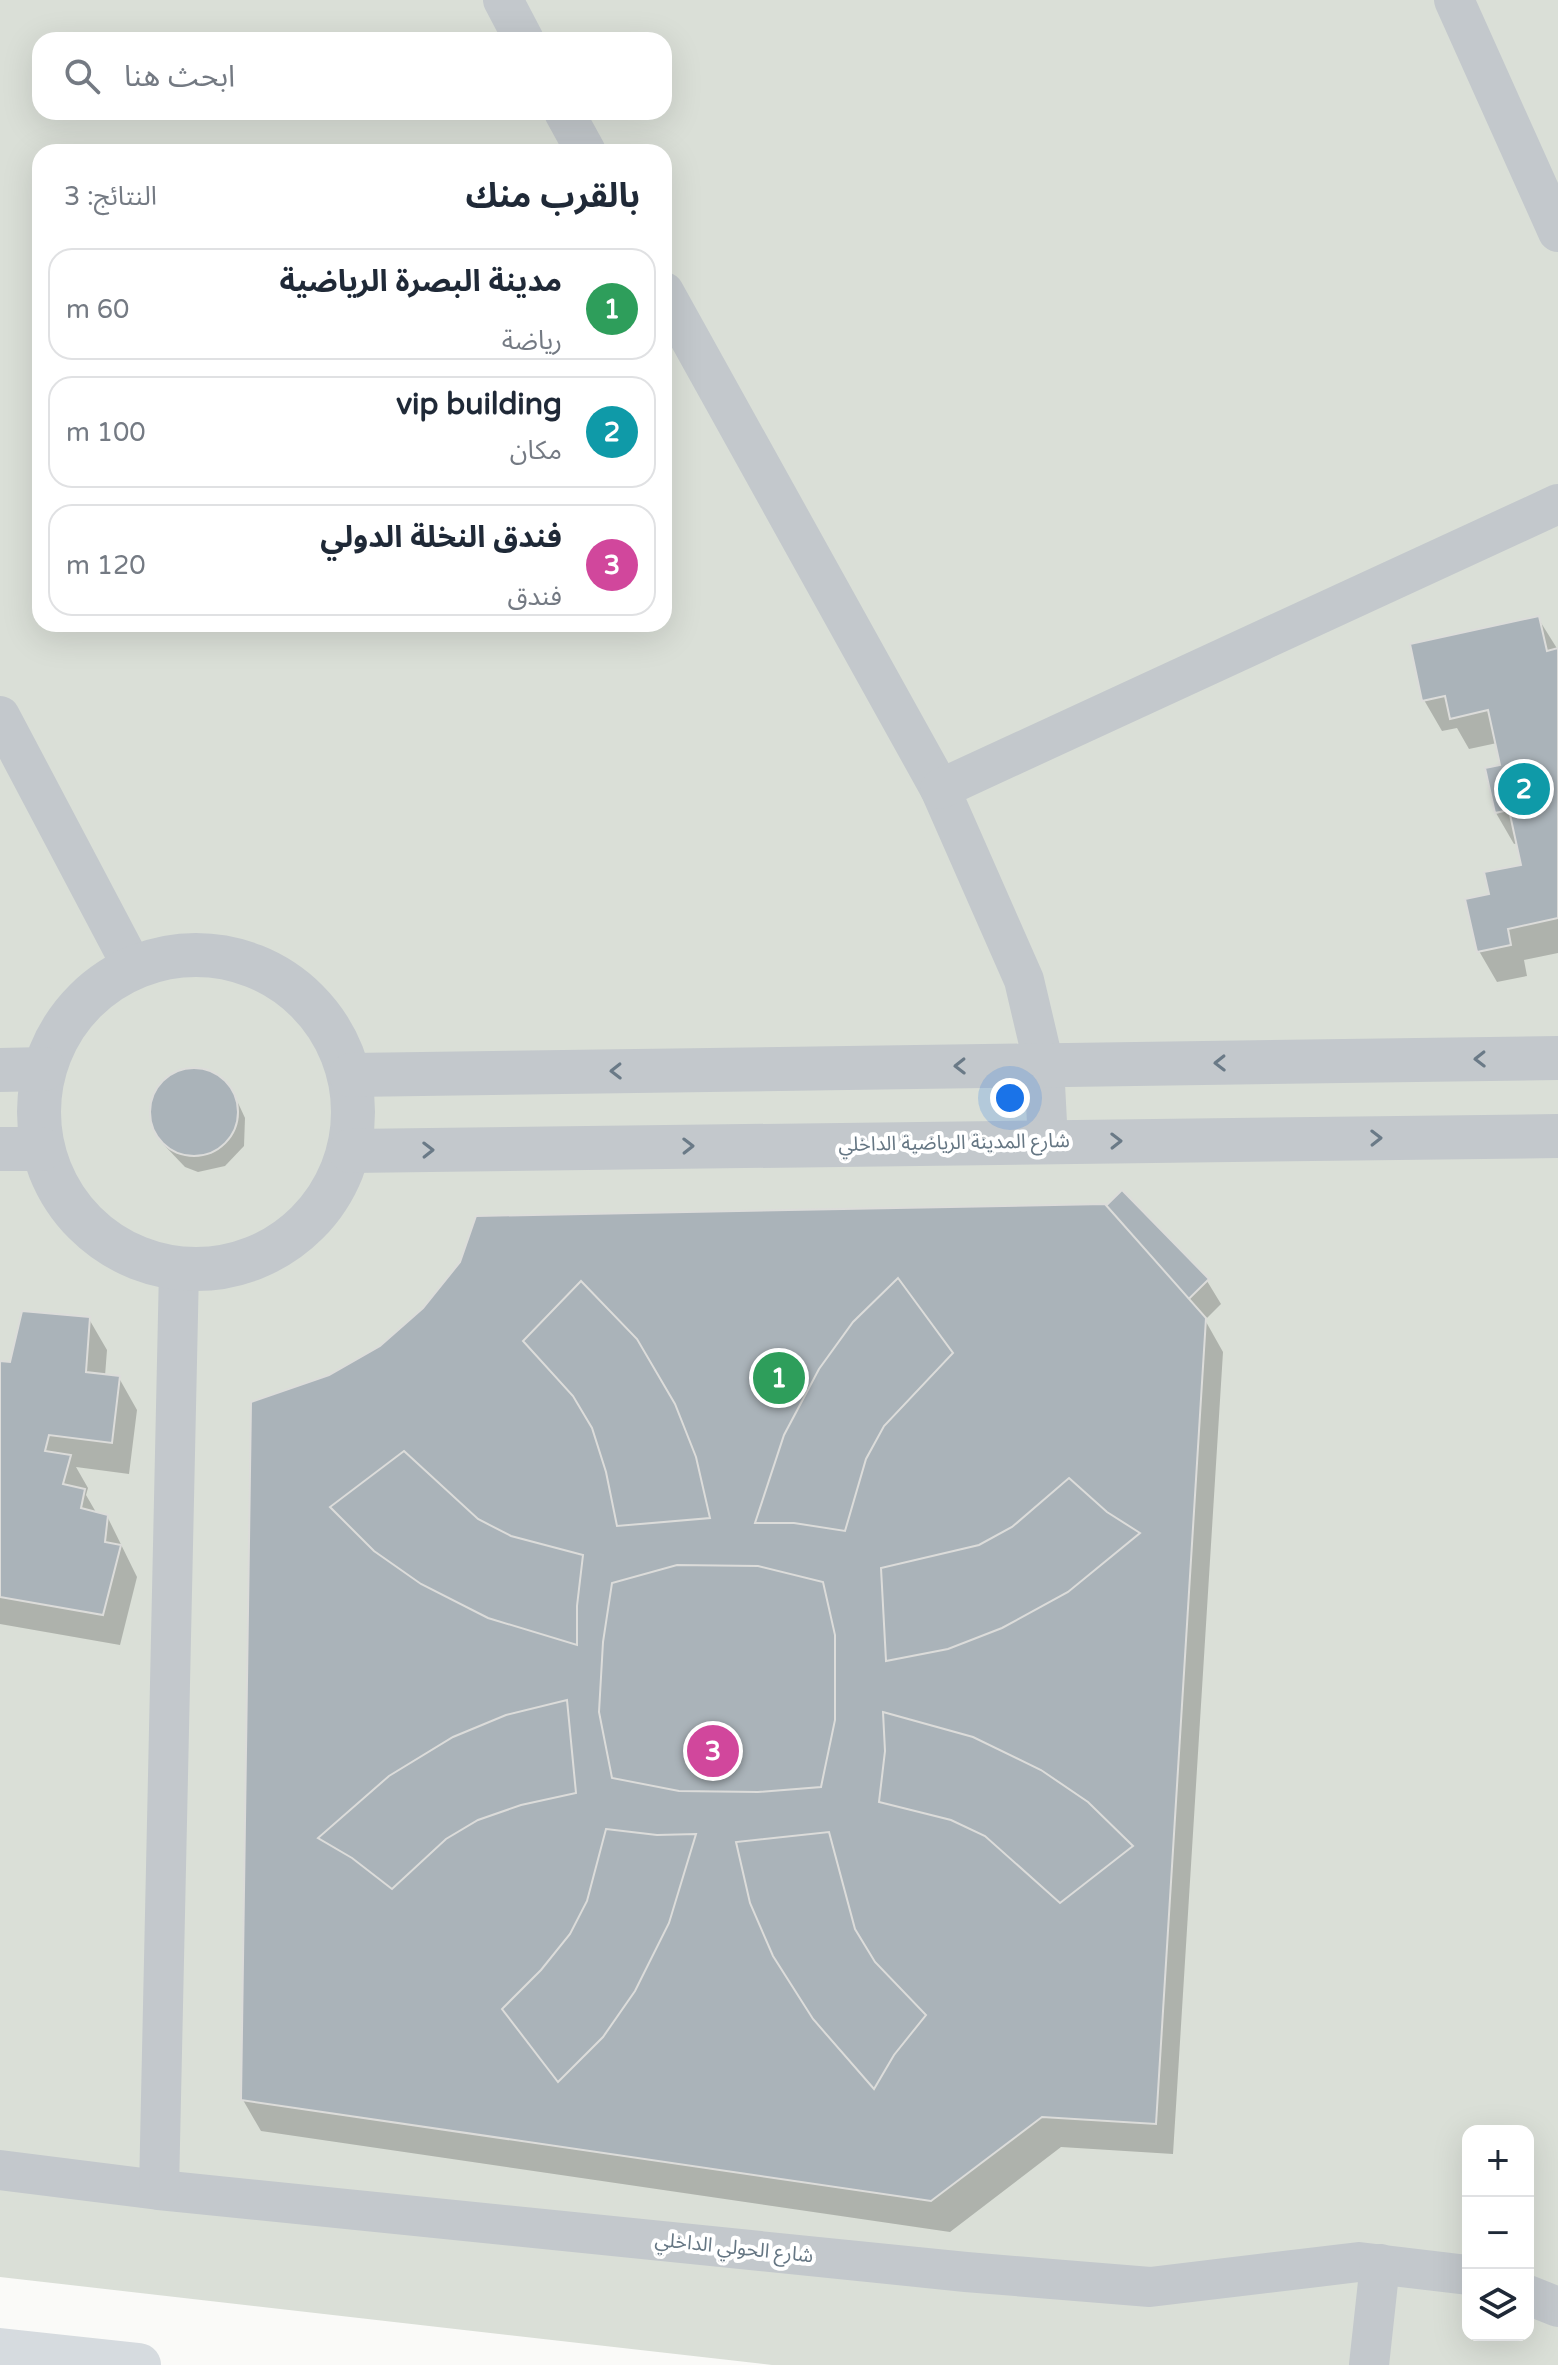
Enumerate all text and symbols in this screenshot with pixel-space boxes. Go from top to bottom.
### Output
search box [32,32,672,120]
icon: search [60,54,104,98]
text: ابحث هنا [124,58,235,95]
text: بالقرب منك [465,176,640,217]
text: النتائج: 3 [64,181,157,212]
text: مدينة البصرة الرياضية [279,263,562,300]
text: 60 m [66,294,129,325]
text: 1 [604,294,620,325]
text: رياضة [502,325,562,356]
text: vip building [396,386,562,423]
text: 100 m [66,417,146,448]
text: 2 [604,417,620,448]
text: مكان [510,435,562,466]
text: فندق النخلة الدولي [320,519,562,556]
text: 120 m [66,550,146,581]
text: 3 [604,550,620,581]
text: فندق [508,581,562,612]
pin: 2 [1498,759,1550,819]
one-way arrow [1473,1051,1486,1068]
one-way arrow [1213,1054,1226,1071]
one-way arrow [953,1057,966,1075]
one-way arrow [609,1062,622,1080]
your location [990,1078,1030,1118]
street label: شارع المدينة الرياضية الداخلي [838,1129,1070,1160]
one-way arrow [1370,1129,1383,1147]
one-way arrow [1110,1132,1123,1150]
one-way arrow [682,1138,695,1155]
one-way arrow [422,1141,435,1159]
pin: 1 [753,1348,805,1408]
pin: 3 [687,1721,739,1781]
map controls [1462,2125,1534,2341]
button: + [1462,2125,1534,2197]
button: − [1462,2197,1534,2269]
street label: شارع الحولي الداخلي [653,2228,814,2271]
button: layers [1462,2269,1534,2341]

